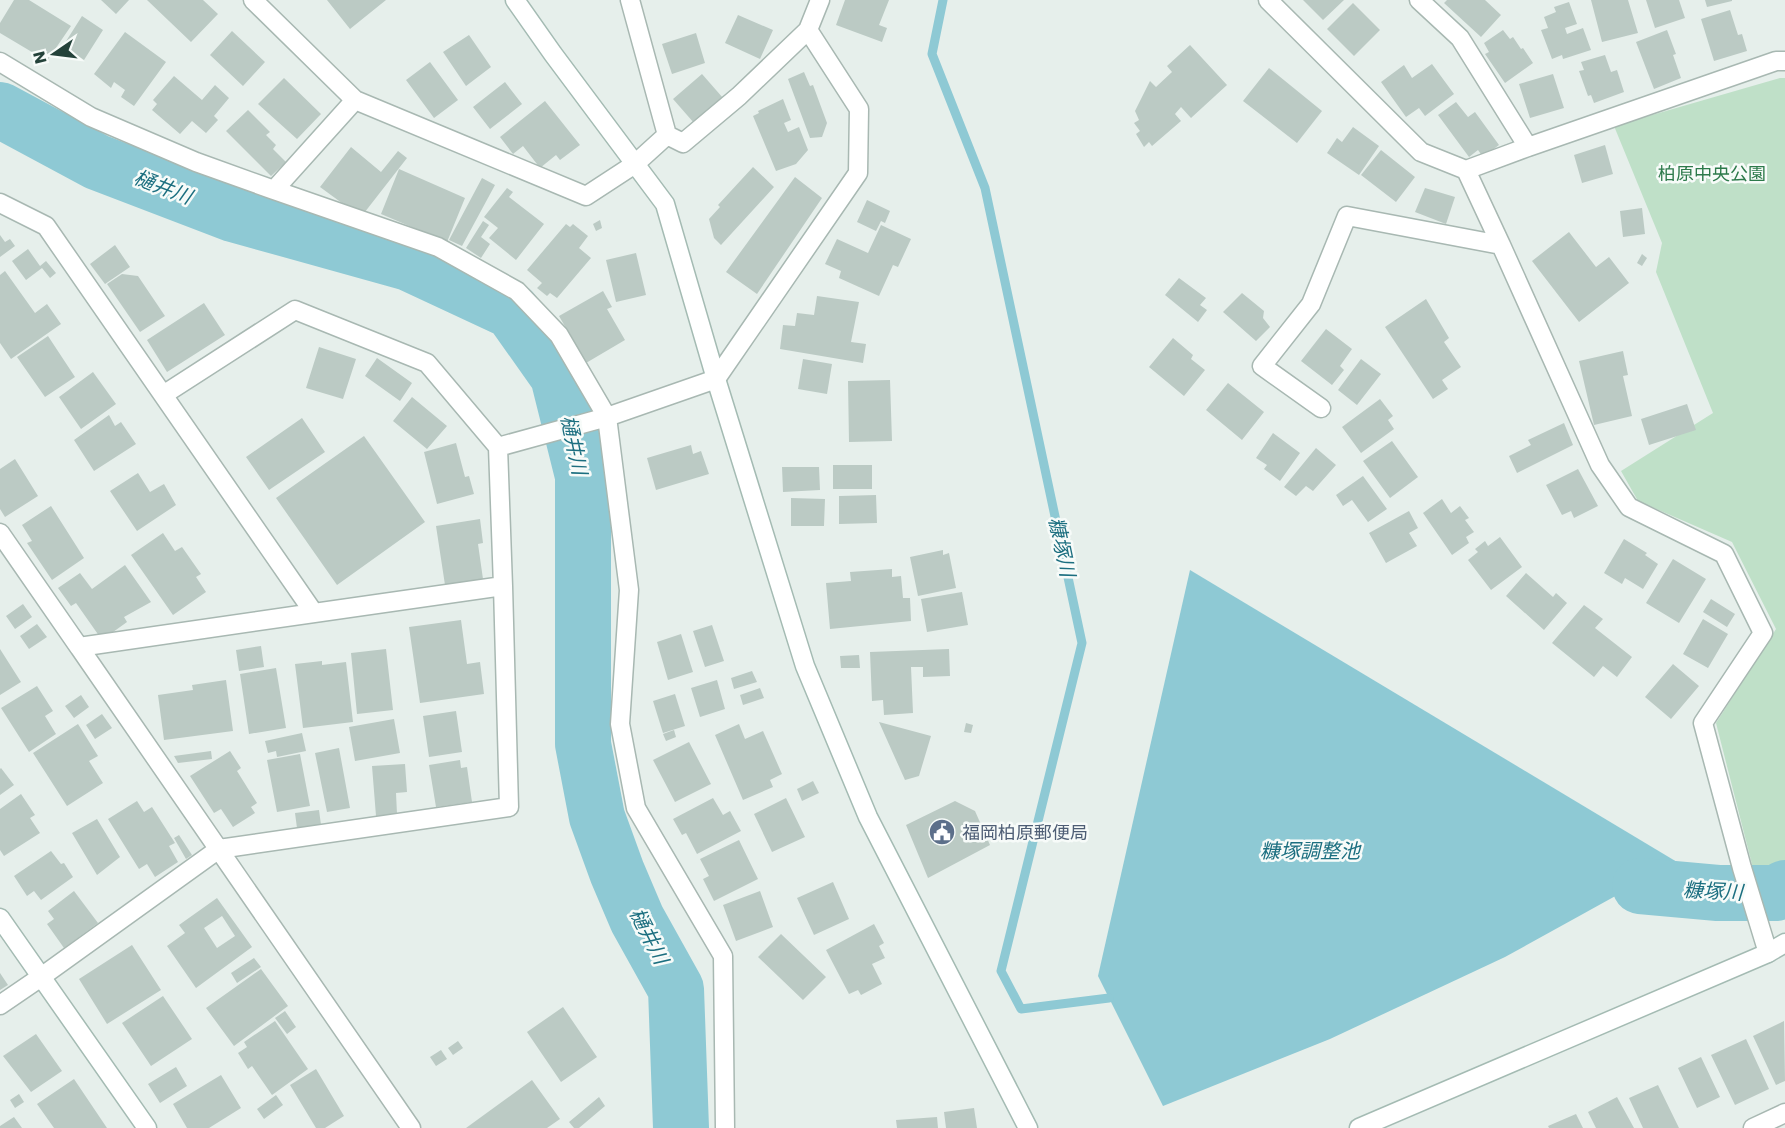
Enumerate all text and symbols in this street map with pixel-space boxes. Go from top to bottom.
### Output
north arrow [24,24,84,84]
text: N [27,49,53,66]
park label: 柏原中央公園 [1658,161,1766,186]
water label: 樋井川 [130,163,198,212]
water label: 樋井川 [554,413,594,479]
water label: 糠塚川 [1042,515,1082,581]
public building icon: 福岡柏原郵便局 [927,817,957,847]
place label: 福岡柏原郵便局 [962,820,1088,845]
water label: 糠塚調整池 [1260,837,1362,865]
water label: 糠塚川 [1682,875,1746,907]
water label: 樋井川 [623,903,676,971]

